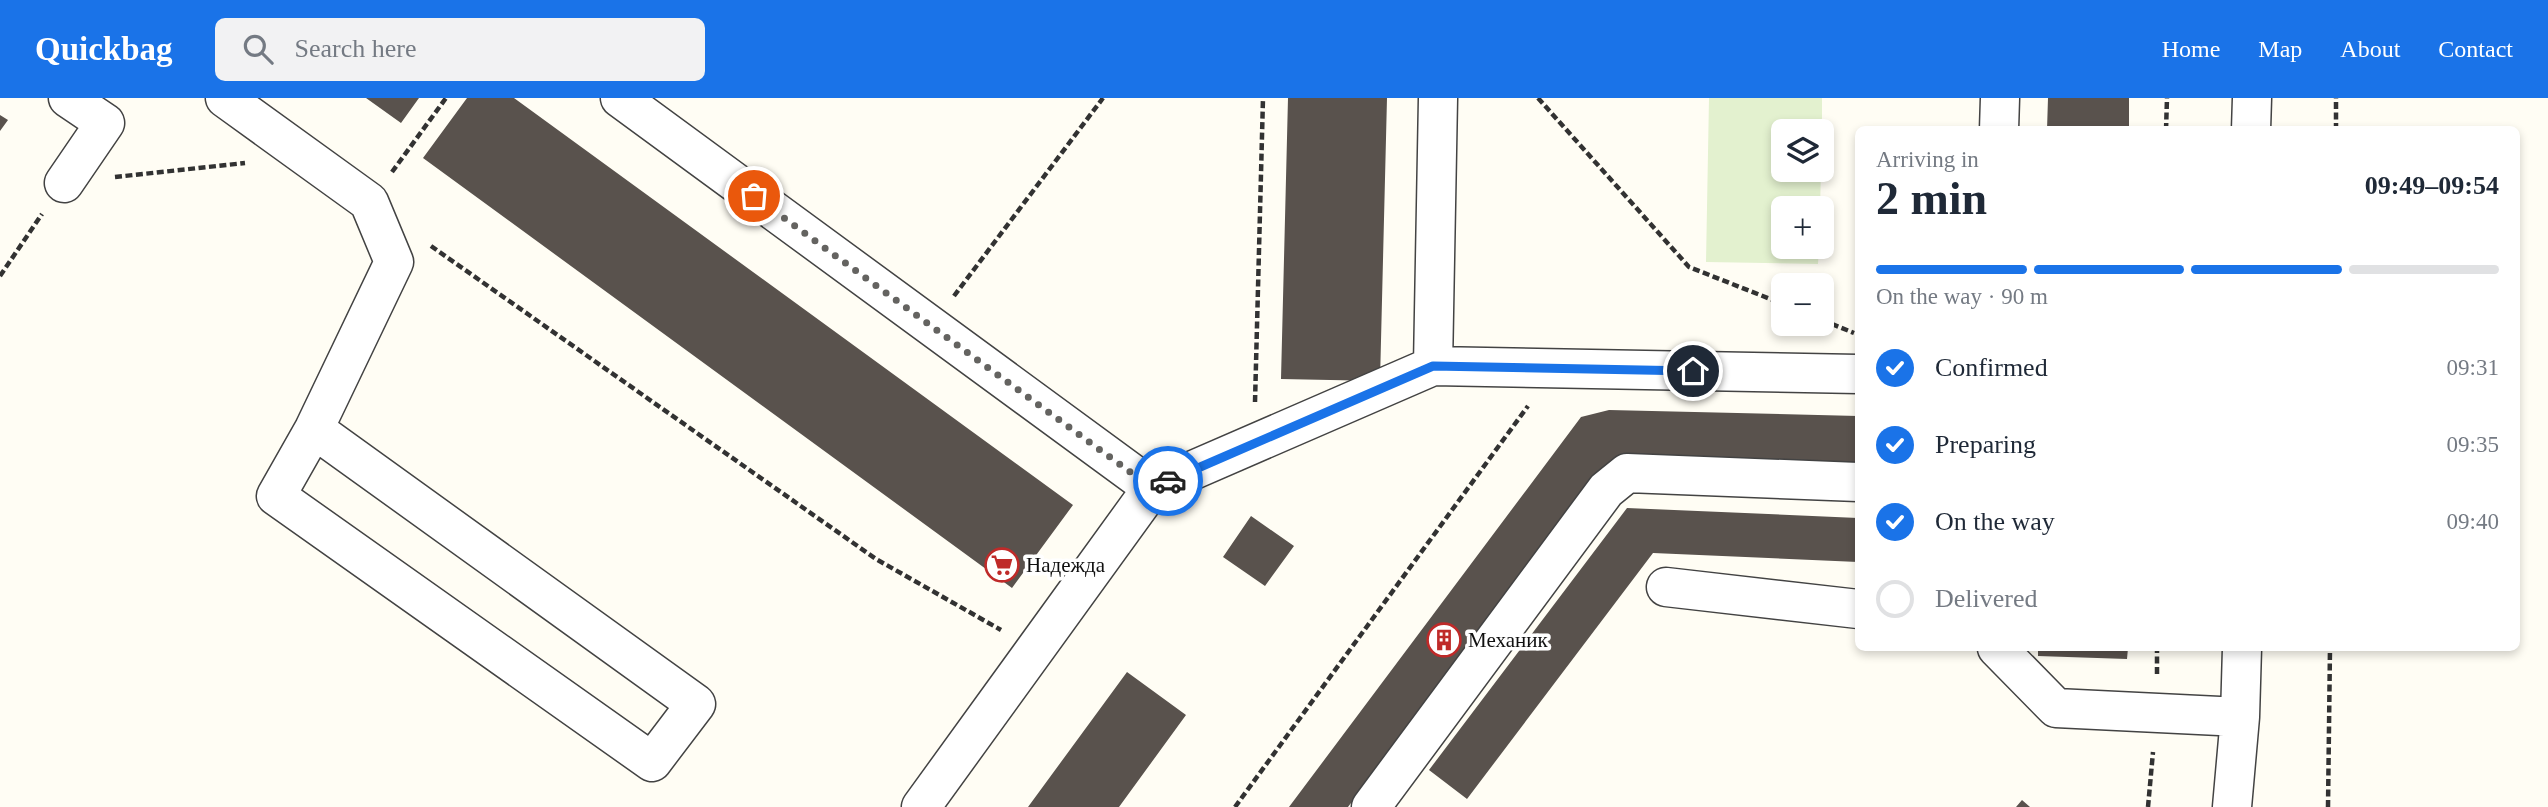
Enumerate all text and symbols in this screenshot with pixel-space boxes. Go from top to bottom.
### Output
search box [215,18,705,81]
icon: search [239,30,277,68]
text: Quickbag [35,31,173,67]
text: Search here [295,34,417,63]
text: Home [2162,36,2220,62]
text: Map [2258,36,2302,62]
text: About [2340,36,2400,62]
text: Contact [2438,36,2513,62]
map controls [1771,119,1834,336]
button: layers [1771,119,1834,182]
text: Arriving in [1876,147,1979,172]
pin [724,166,784,226]
text: 09:49–09:54 [2365,171,2499,200]
text: 2 min [1876,173,1987,224]
icon: bag [735,177,773,215]
button: + [1771,196,1834,259]
button: − [1771,273,1834,336]
text: On the way · 90 m [1876,284,2048,309]
pin [1663,341,1723,401]
icon: check [1876,349,1914,387]
icon: home [1674,352,1712,390]
text: Confirmed [1935,353,2048,382]
text: 09:31 [2447,355,2499,380]
icon: check [1876,426,1914,464]
text: Preparing [1935,430,2036,459]
text: 09:35 [2447,432,2499,457]
courier [1133,446,1203,516]
icon: car [1149,462,1187,500]
icon: check [1876,503,1914,541]
text: On the way [1935,507,2055,536]
text: 09:40 [2447,509,2499,534]
supermarket icon: Надежда [983,546,1021,584]
place label: Надежда [1026,553,1106,577]
text: Delivered [1935,584,2038,613]
building icon: Механик [1425,621,1463,659]
place label: Механик [1468,628,1548,652]

